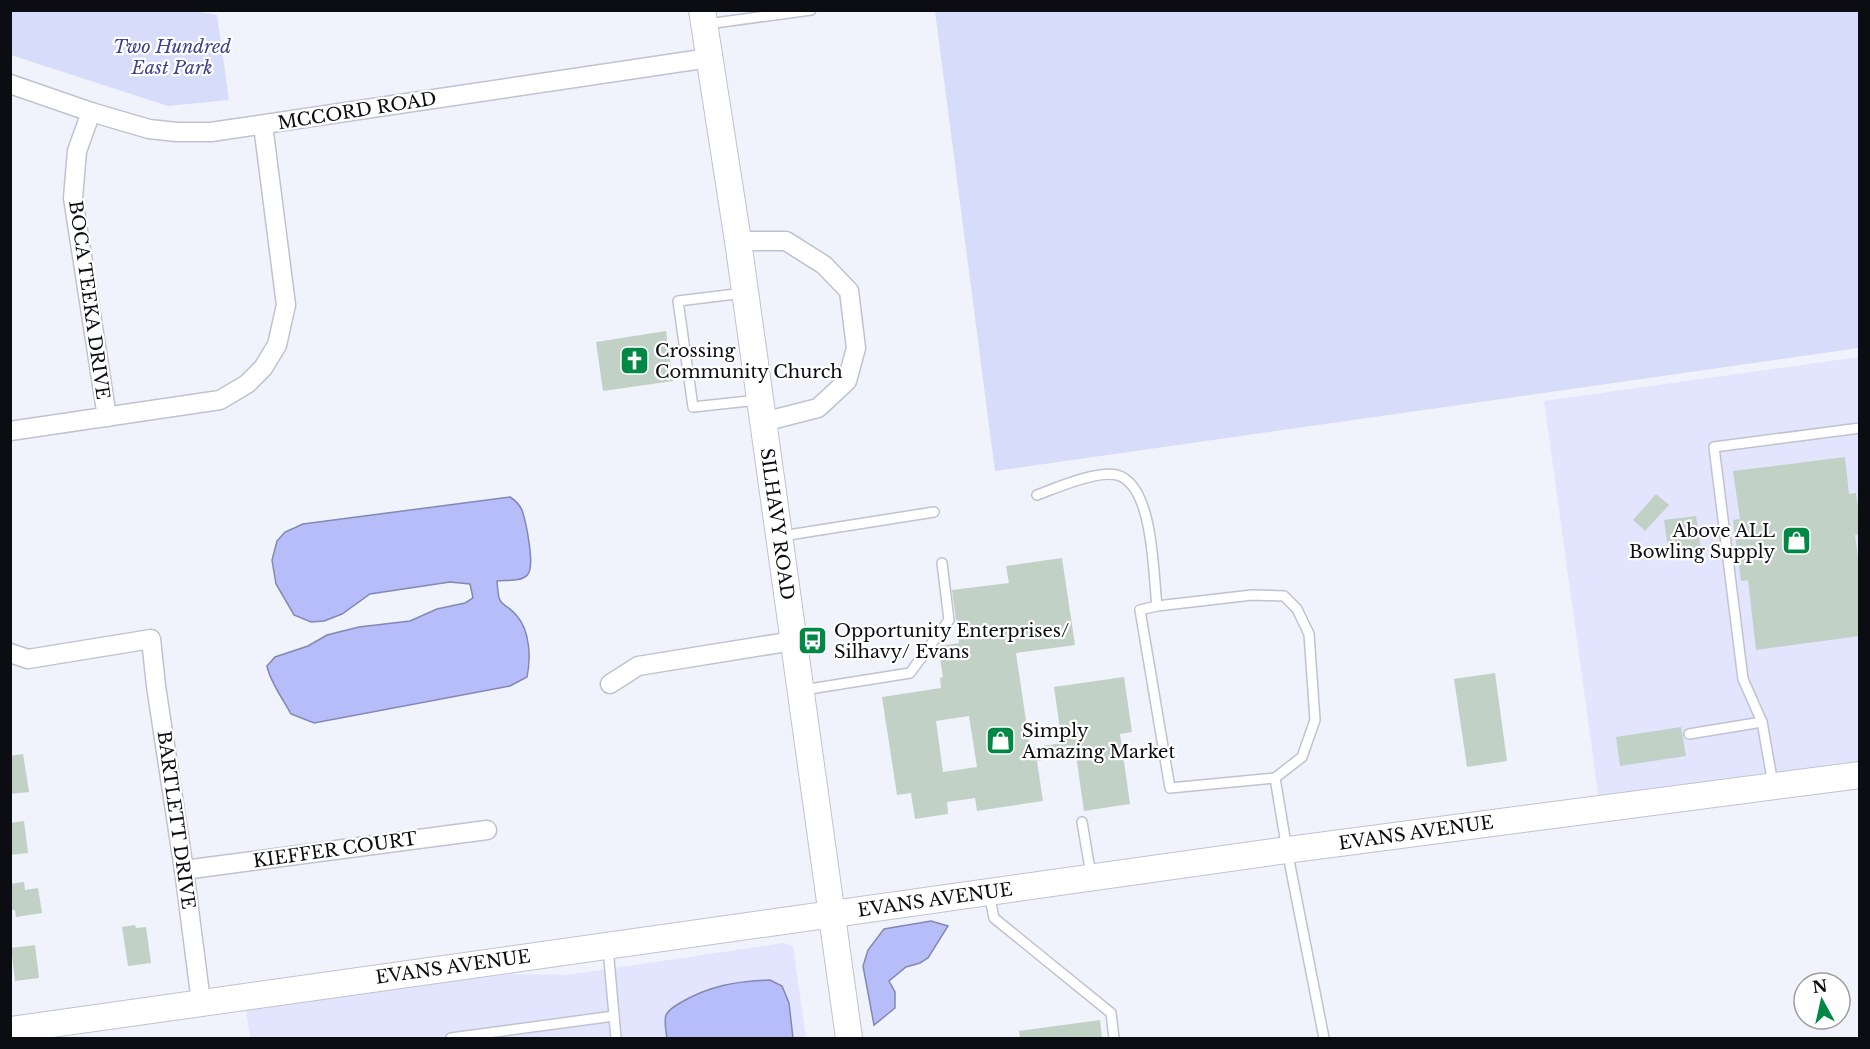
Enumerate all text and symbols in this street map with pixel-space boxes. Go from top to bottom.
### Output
park label: Two Hundred East Park [113,36,231,79]
street label: MCCORD ROAD [276,88,438,134]
street label: BOCA TEEKA DRIVE [64,199,114,401]
place label: Crossing Community Church [655,340,843,383]
church icon: Crossing Community Church [618,345,650,377]
street label: SILHAVY ROAD [755,447,799,601]
place label: Above ALL Bowling Supply [1629,520,1775,563]
shop icon: Above ALL Bowling Supply [1780,525,1812,557]
place label: Opportunity Enterprises/ Silhavy/ Evans [834,620,1069,663]
bus stop icon: Opportunity Enterprises/ Silhavy/ Evans [797,625,829,657]
place label: Simply Amazing Market [1021,720,1175,763]
shop icon: Simply Amazing Market [985,725,1017,757]
street label: BARTLETT DRIVE [153,729,199,911]
street label: EVANS AVENUE [1337,811,1495,855]
street label: KIEFFER COURT [252,828,419,872]
street label: EVANS AVENUE [856,878,1014,922]
street label: EVANS AVENUE [374,945,532,989]
north arrow [1792,971,1852,1031]
text: N [1811,975,1829,997]

